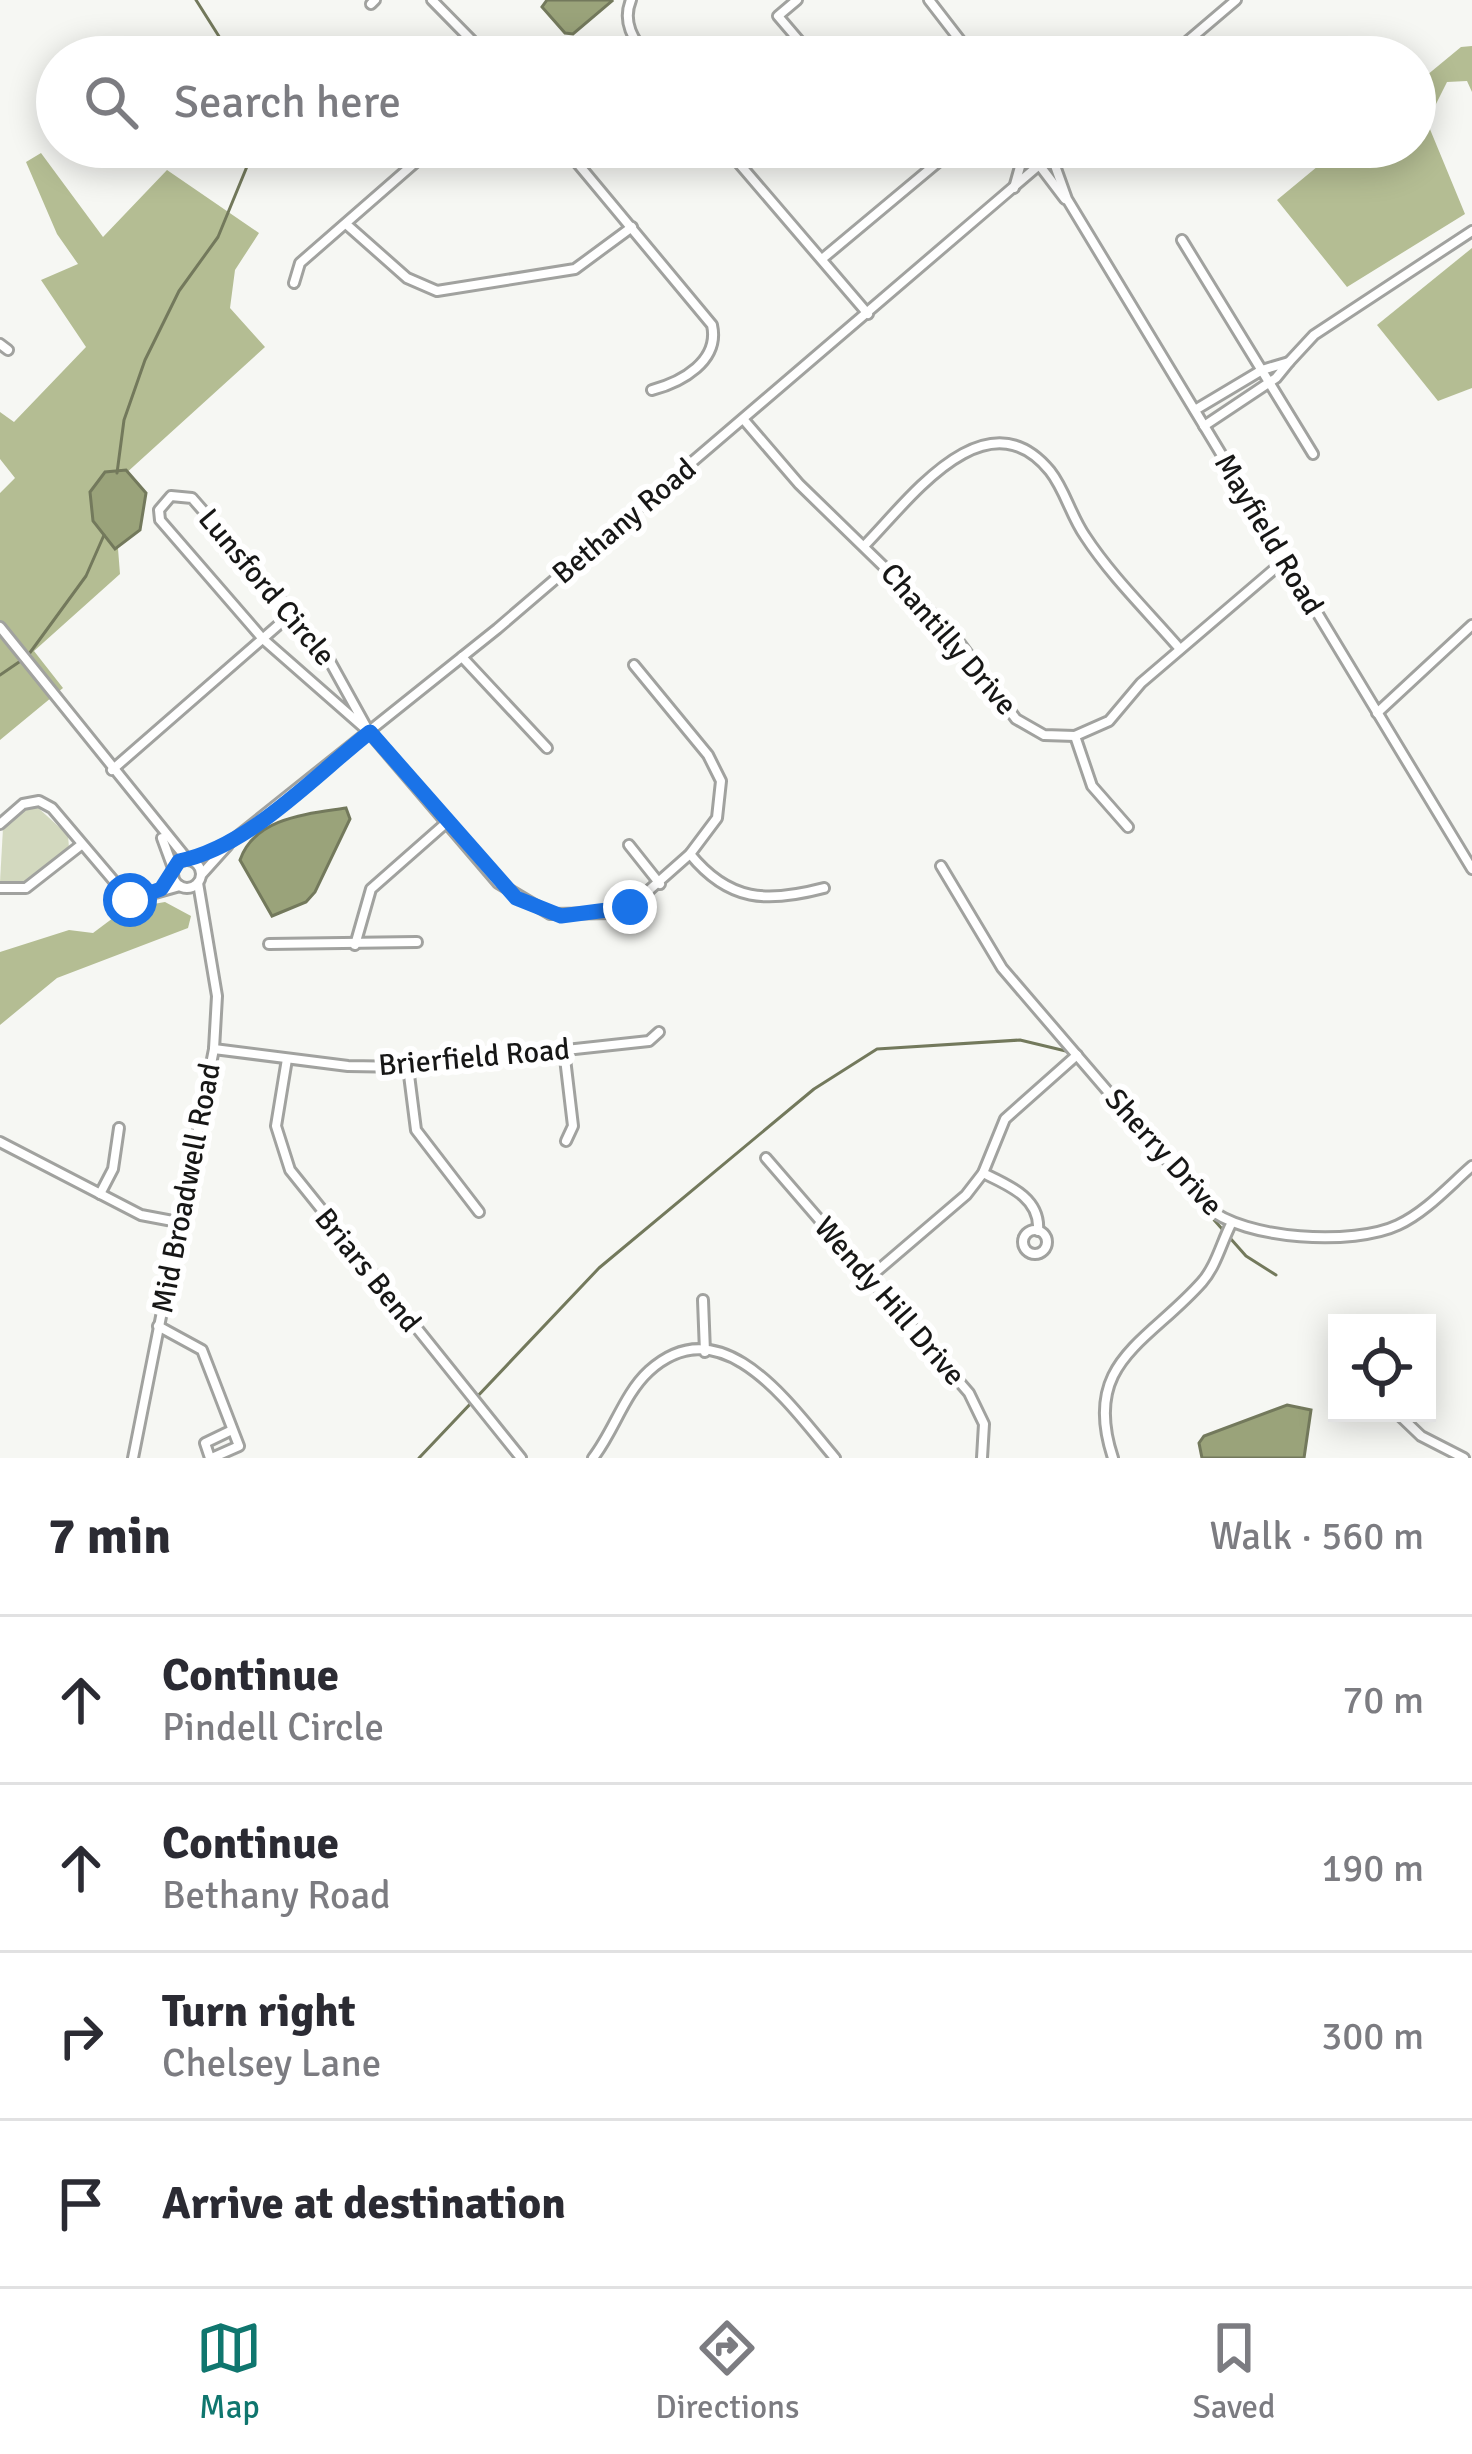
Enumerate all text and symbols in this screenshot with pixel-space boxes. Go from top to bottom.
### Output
search box [36,36,1436,168]
icon: search [78,69,144,135]
text: Search here [174,75,401,130]
street label: Mayfield Road [1206,447,1331,621]
street label: Bethany Road [545,451,704,592]
street label: Lunsford Circle [190,501,343,673]
street label: Chantilly Drive [872,556,1025,723]
route start [103,873,157,927]
route end [603,880,657,934]
street label: Brierfield Road [377,1031,571,1084]
street label: Mid Broadwell Road [144,1060,229,1316]
street label: Sherry Drive [1097,1081,1230,1224]
street label: Briars Bend [306,1201,429,1340]
street label: Wendy Hill Drive [806,1209,973,1393]
map controls [1328,1314,1436,1422]
button: locate [1328,1314,1436,1422]
text: 7 min [48,1505,171,1568]
text: Walk · 560 m [1210,1512,1424,1560]
text: Continue [162,1648,339,1703]
icon: ahead [48,1667,114,1733]
text: 70 m [1342,1676,1424,1724]
text: Pindell Circle [162,1703,384,1751]
text: Continue [162,1816,339,1871]
icon: ahead [48,1835,114,1901]
text: 190 m [1321,1844,1424,1892]
text: Bethany Road [162,1871,391,1919]
text: Turn right [162,1984,356,2039]
icon: right [48,2003,114,2069]
text: 300 m [1321,2012,1424,2060]
text: Chelsey Lane [162,2039,381,2087]
icon: arrive [48,2171,114,2237]
text: Arrive at destination [162,2176,566,2231]
tab: Map [196,2315,262,2428]
tab: Directions [655,2315,800,2428]
tab: Saved [1192,2315,1276,2428]

